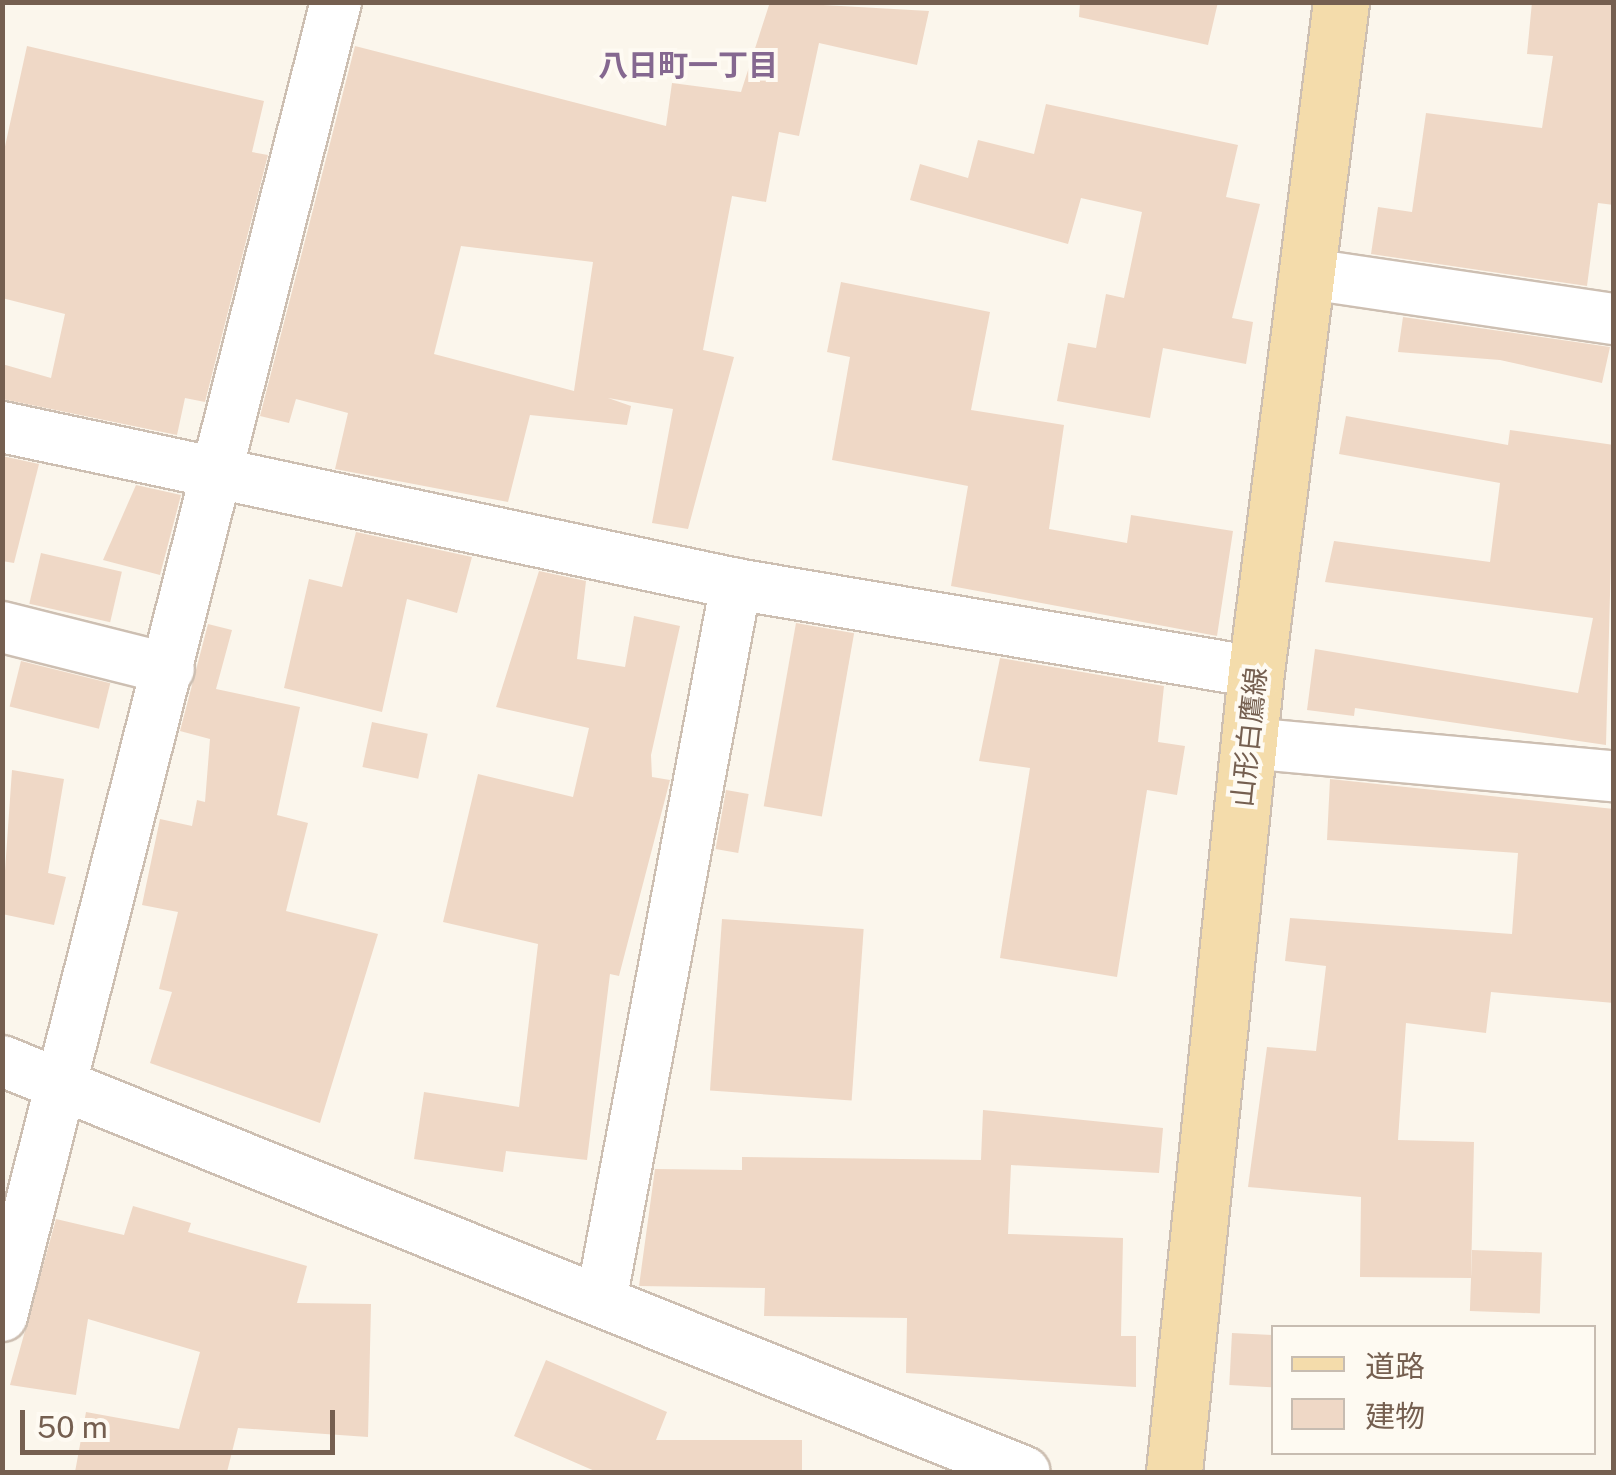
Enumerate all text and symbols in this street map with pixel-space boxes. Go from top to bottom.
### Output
district label: 八日町一丁目 [598,47,778,83]
street label: 山形白鷹線 [1225,666,1273,808]
legend [1271,1325,1596,1455]
text: 道路 [1365,1348,1425,1384]
scale bar [25,1390,340,1452]
text: 建物 [1365,1398,1425,1434]
text: 50 m [37,1409,108,1445]

